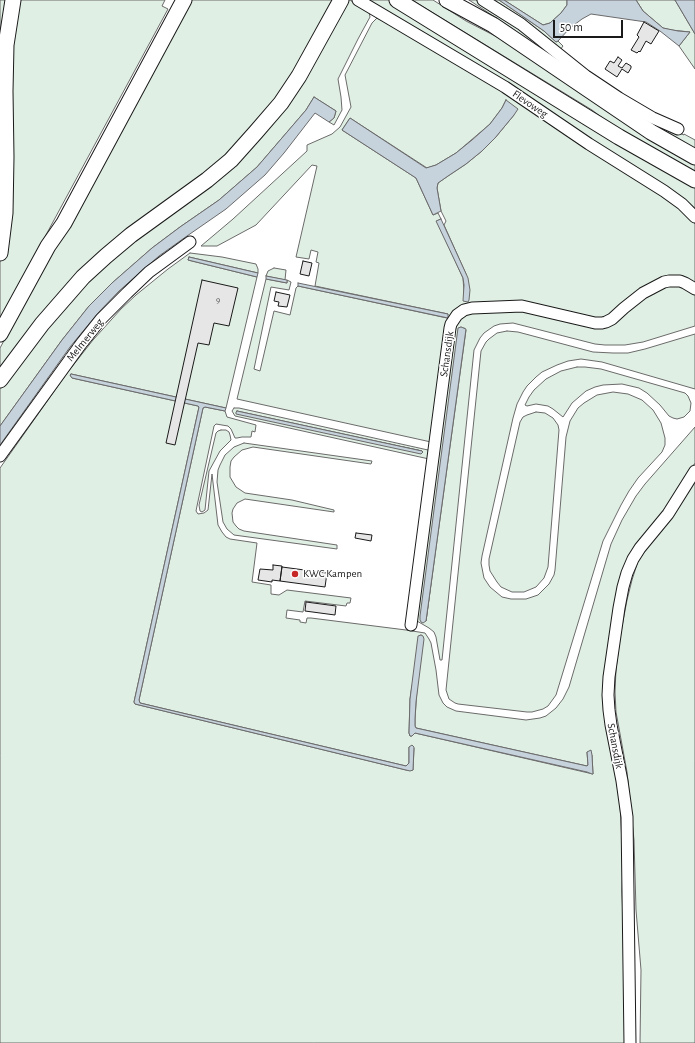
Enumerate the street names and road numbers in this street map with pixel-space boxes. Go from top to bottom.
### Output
street label: Flevoweg [510,87,550,121]
street label: Melmerweg [64,316,106,364]
street label: Schansdijk [437,330,457,378]
street label: Schansdijk [604,722,626,770]

